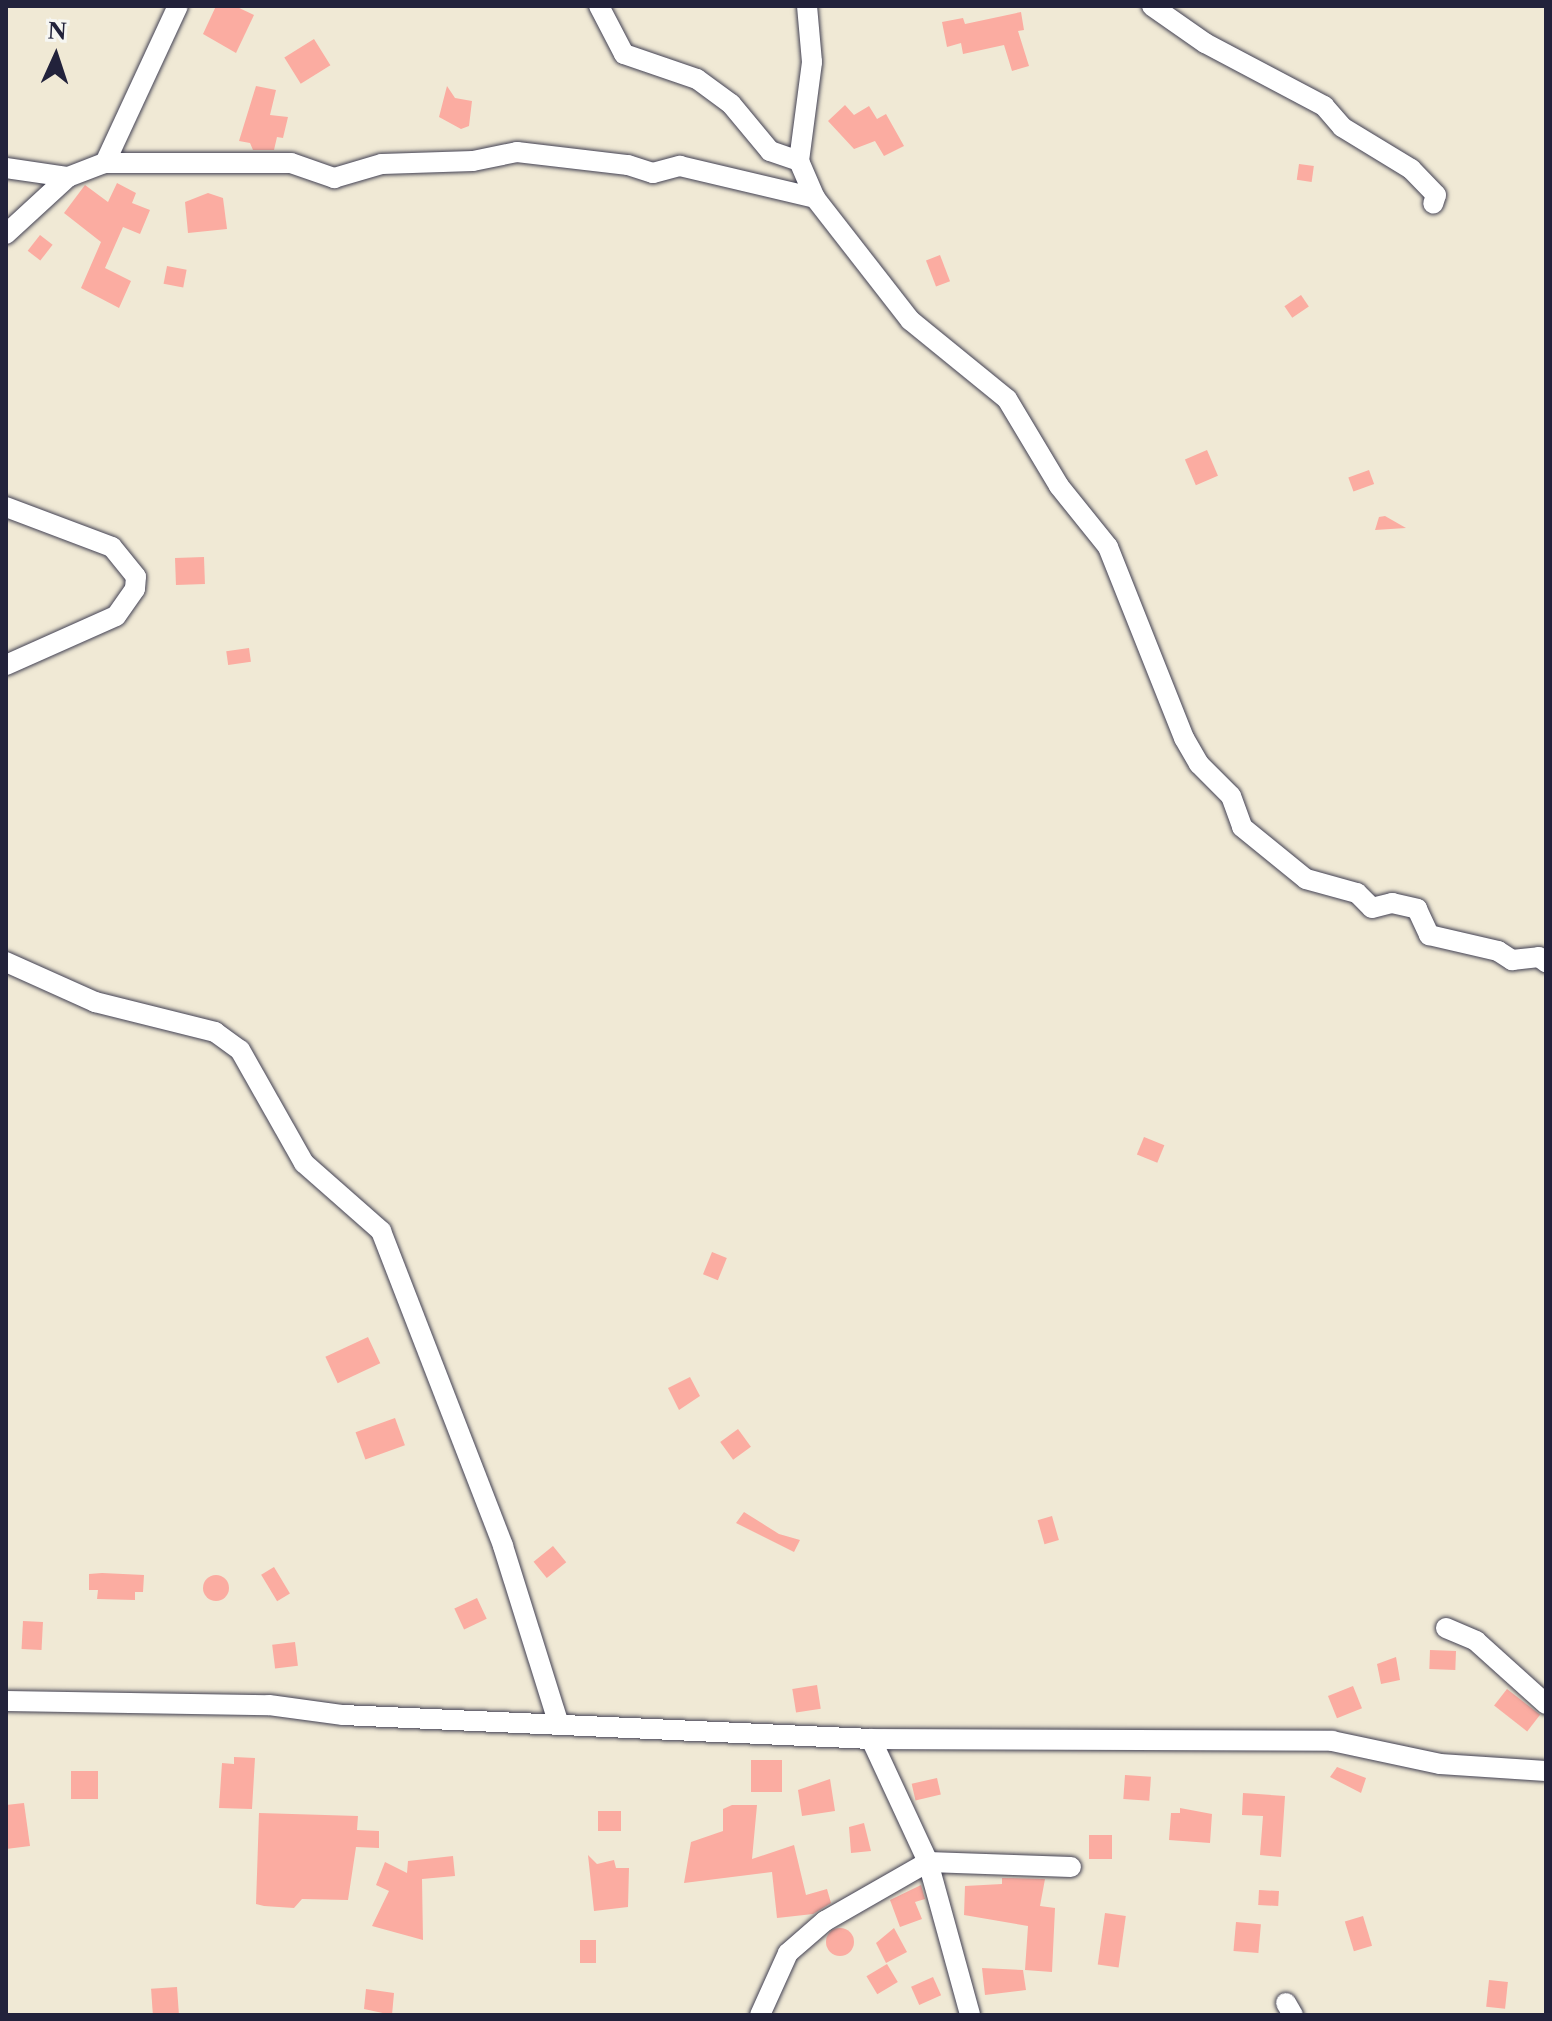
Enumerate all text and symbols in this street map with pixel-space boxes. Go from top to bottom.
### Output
north arrow [16,16,96,96]
text: N [47,18,68,46]

